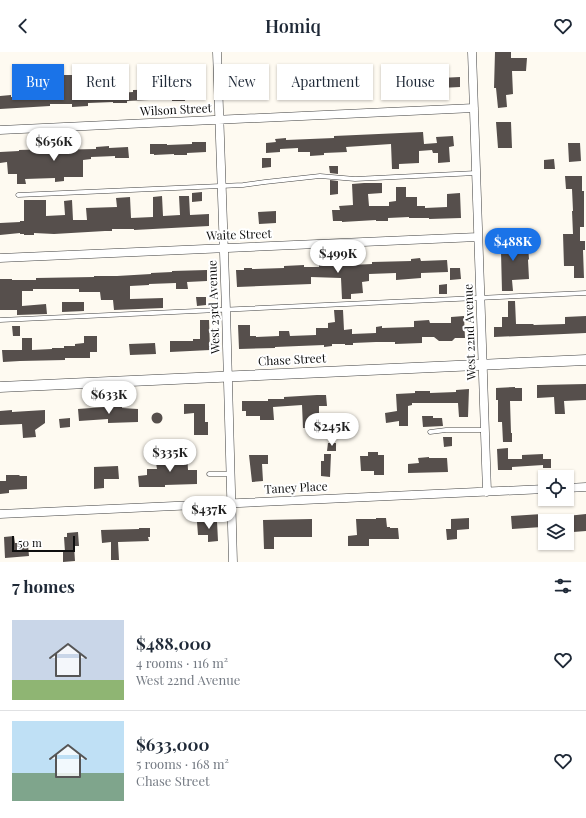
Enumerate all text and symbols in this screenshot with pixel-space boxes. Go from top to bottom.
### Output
text: Homiq [265,14,321,38]
icon: back [12,15,34,37]
icon: heart [552,15,574,37]
chip: Buy [12,64,64,100]
chip: Rent [72,64,129,100]
chip: Filters [137,64,206,100]
chip: New [214,64,269,100]
chip: Apartment [277,64,373,100]
chip: House [381,64,449,100]
street label: Wilson Street [139,99,213,119]
pin: $656K [26,128,82,162]
text: $656K [35,132,73,149]
street label: Waite Street [205,225,273,243]
pin: $488K [485,228,541,262]
text: $488K [494,232,532,249]
pin: $499K [310,240,366,274]
text: $499K [319,244,357,261]
street label: West 23rd Avenue [203,260,223,355]
street label: West 22nd Avenue [459,284,479,381]
street label: Chase Street [258,349,327,369]
pin: $633K [81,381,137,415]
text: $633K [91,385,127,402]
pin: $245K [304,413,360,447]
text: $245K [314,417,350,434]
pin: $335K [142,439,198,473]
text: $335K [152,443,188,460]
map controls [538,470,574,550]
button: locate [538,470,574,506]
street label: Taney Place [264,477,328,497]
pin: $437K [181,496,237,530]
text: $437K [191,500,227,517]
button: layers [538,514,574,550]
scale bar [12,534,75,553]
text: 50 m [18,535,42,550]
text: 7 homes [12,575,75,597]
icon: filters [552,575,574,597]
text: $488,000 [136,632,211,654]
icon: home [44,636,92,684]
icon: heart [552,649,574,671]
text: 4 rooms · 116 m² [136,654,228,671]
text: West 22nd Avenue [136,671,240,688]
text: $633,000 [136,733,209,755]
icon: home [44,737,92,785]
icon: heart [552,750,574,772]
text: 5 rooms · 168 m² [136,755,229,772]
text: Chase Street [136,772,210,789]

